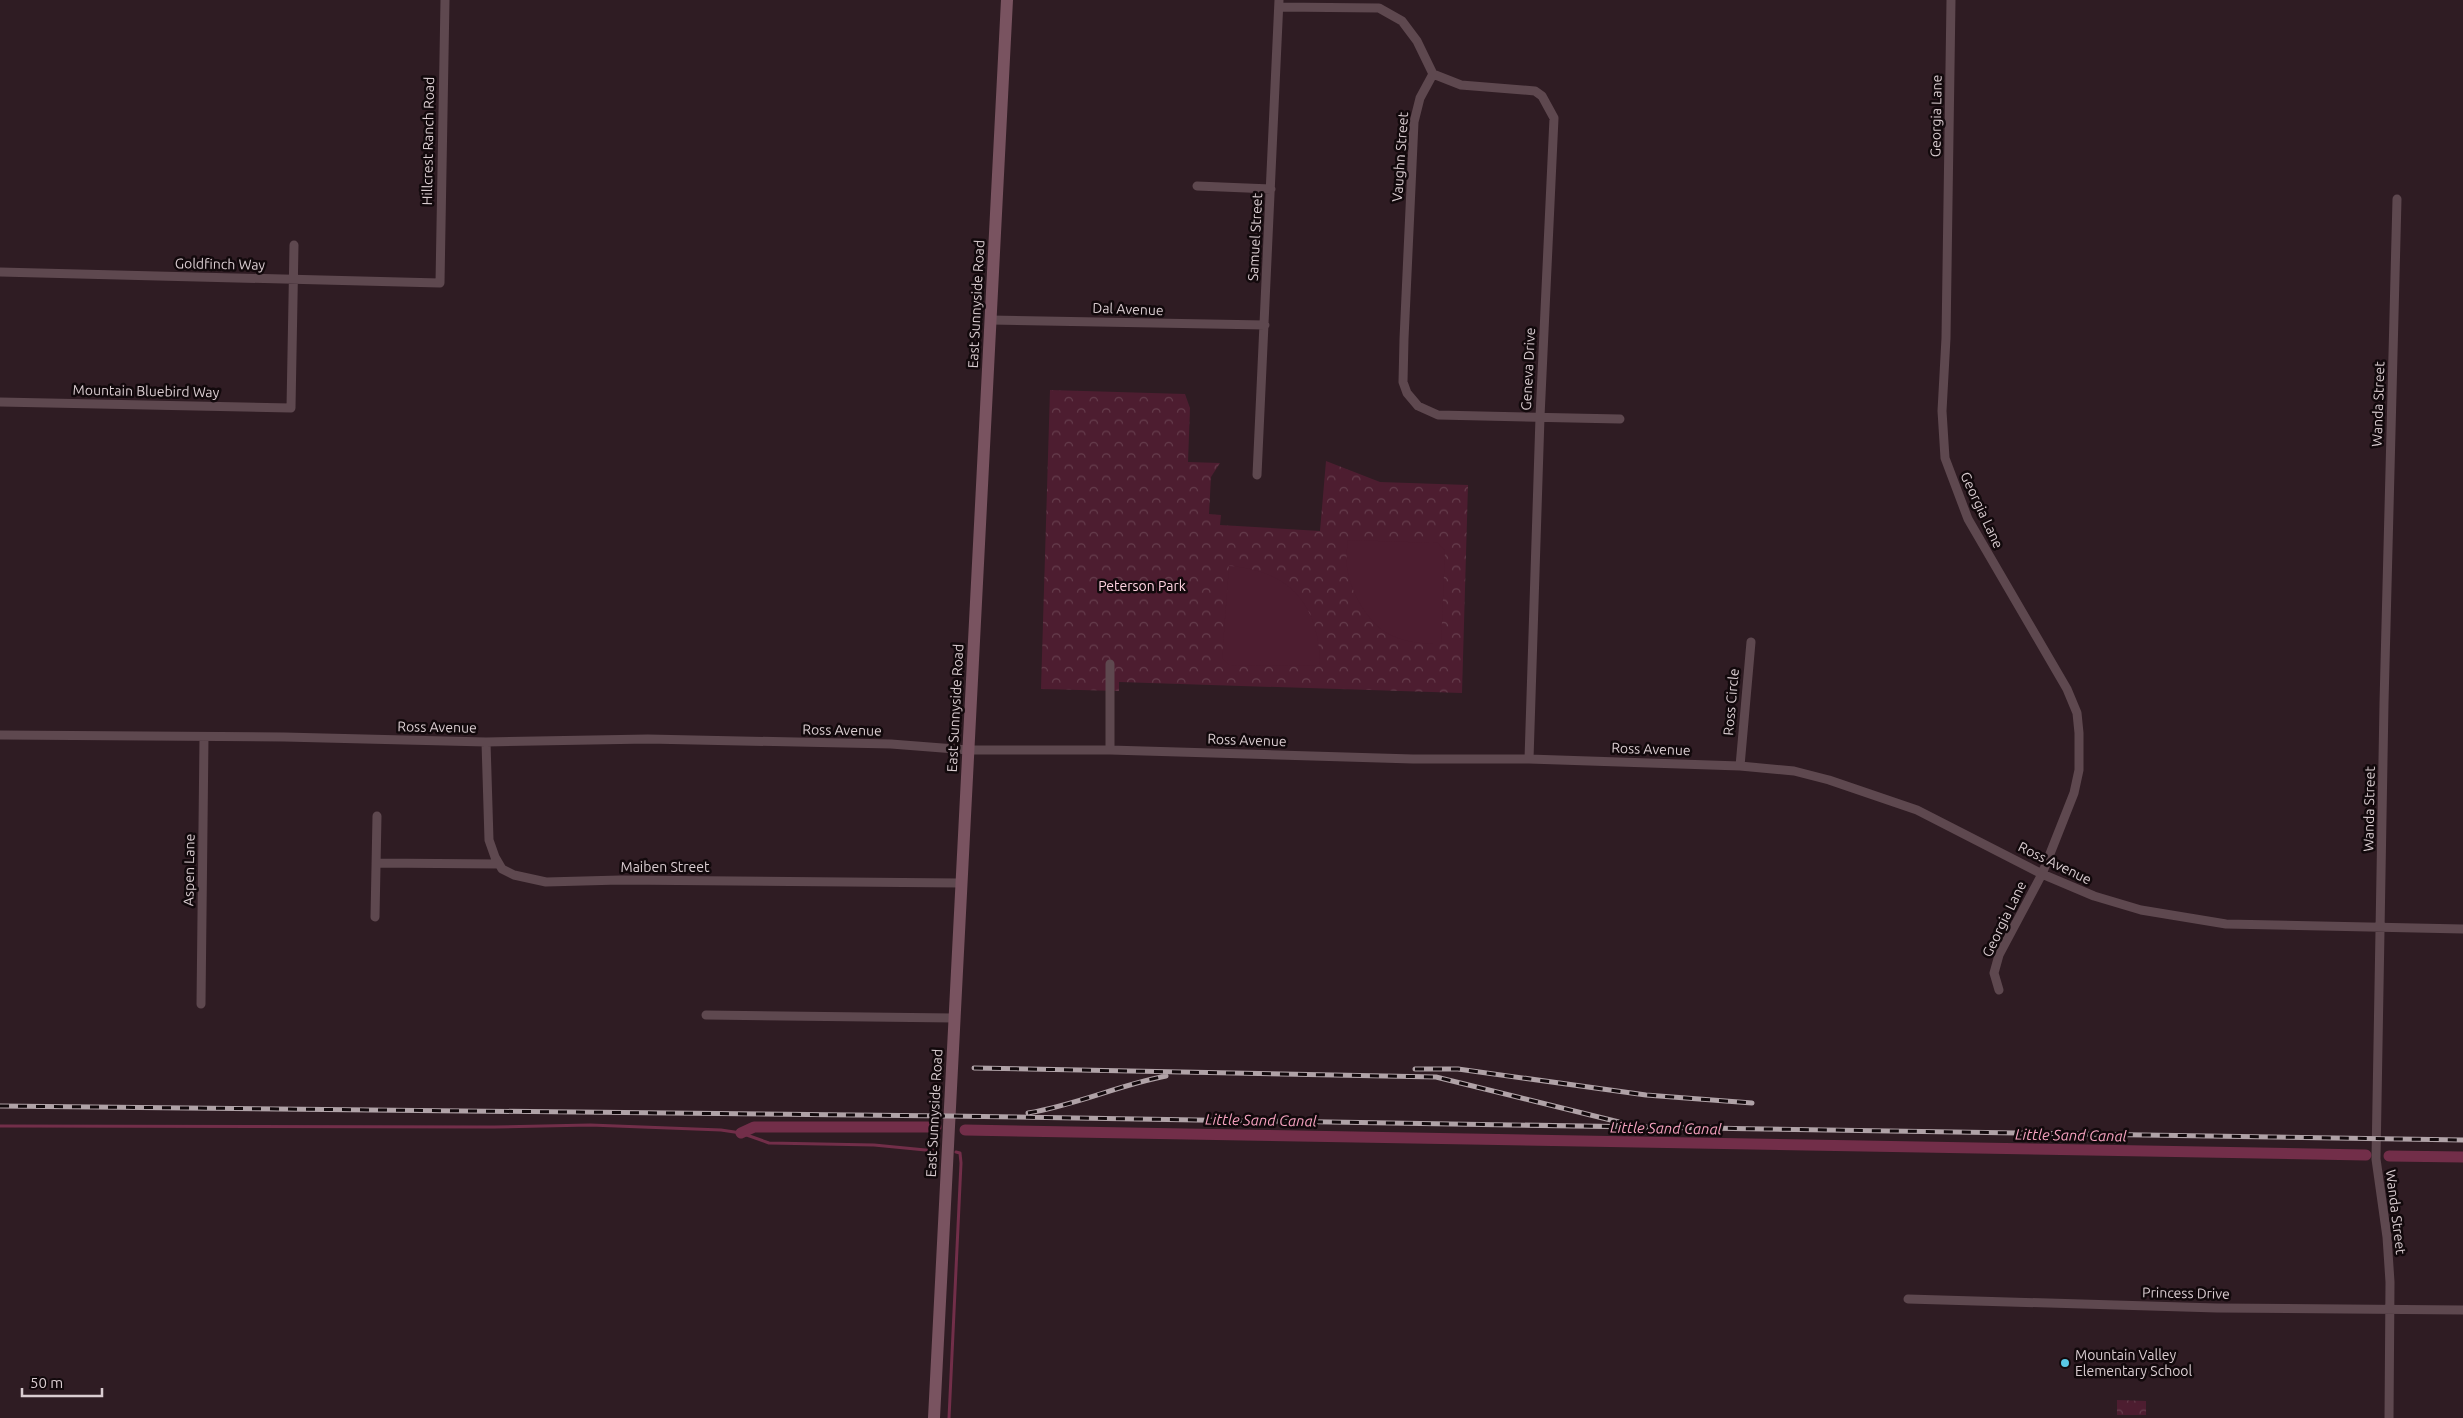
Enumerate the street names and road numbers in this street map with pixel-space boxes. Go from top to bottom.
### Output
street label: Georgia Lane [1927,75,1945,157]
street label: Hillcrest Ranch Road [419,77,437,205]
street label: Vaughn Street [1389,111,1411,203]
street label: Samuel Street [1245,192,1265,282]
street label: East Sunnyside Road [965,239,987,369]
street label: Goldfinch Way [175,255,266,273]
street label: Dal Avenue [1092,300,1164,318]
street label: Geneva Drive [1518,327,1538,411]
street label: Wanda Street [2369,360,2388,447]
street label: Mountain Bluebird Way [72,382,220,400]
street label: Georgia Lane [1957,469,2007,551]
street label: East Sunnyside Road [944,643,966,773]
street label: Ross Circle [1720,668,1742,736]
street label: Ross Avenue [397,718,477,736]
street label: Ross Avenue [802,721,882,739]
street label: Ross Avenue [1207,731,1287,749]
street label: Ross Avenue [1611,740,1691,758]
street label: Wanda Street [2360,766,2378,852]
street label: Aspen Lane [180,834,198,906]
street label: Ross Avenue [2016,838,2094,888]
street label: Maiben Street [621,859,710,875]
street label: Georgia Lane [1979,878,2029,960]
street label: East Sunnyside Road [923,1048,945,1178]
street label: Wanda Street [2383,1169,2409,1256]
street label: Princess Drive [2142,1284,2230,1302]

